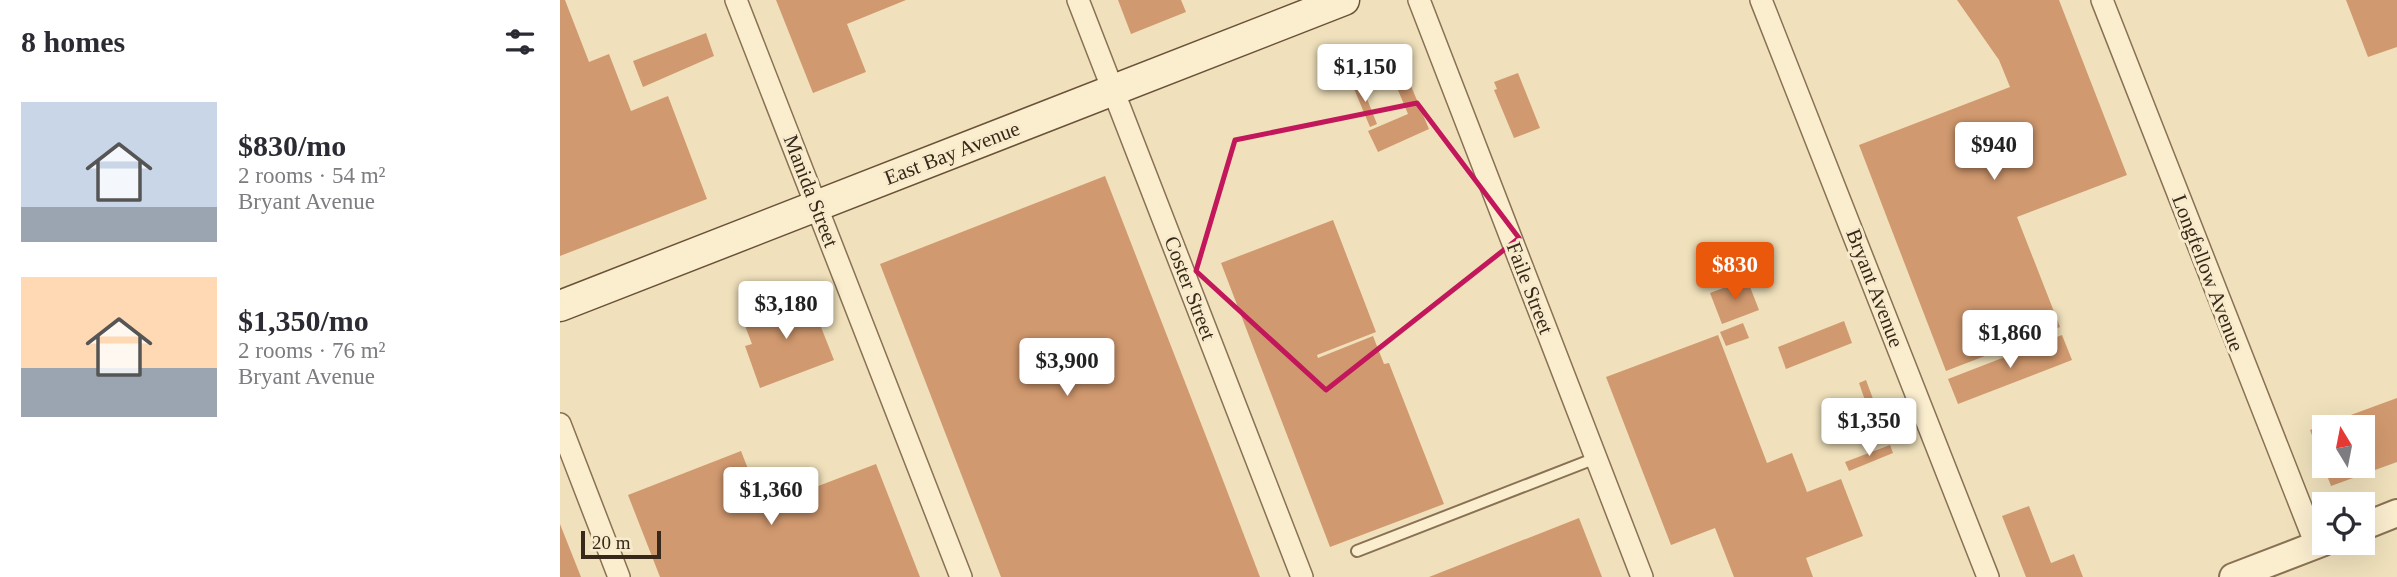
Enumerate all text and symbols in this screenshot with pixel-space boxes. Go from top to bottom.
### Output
icon: filters [501,23,539,61]
text: 8 homes [21,25,125,58]
pin: $1,150 [1308,44,1422,104]
text: $1,150 [1333,54,1397,79]
street label: East Bay Avenue [881,116,1023,190]
pin: $940 [1953,122,2035,182]
text: $830/mo [238,129,346,162]
icon: home [77,130,161,214]
street label: Manida Street [779,131,843,251]
text: $940 [1971,132,2017,157]
text: 2 rooms · 54 m² [238,163,385,188]
text: Bryant Avenue [238,189,375,214]
street label: Longfellow Avenue [2167,191,2249,355]
street label: Bryant Avenue [1841,225,1909,351]
street label: Coster Street [1159,233,1221,343]
street label: Faile Street [1502,239,1559,337]
pin: $830 [1694,243,1776,302]
text: $830 [1712,252,1758,277]
pin: $3,180 [729,282,843,341]
text: $3,180 [754,291,818,316]
text: $1,350/mo [238,304,369,337]
icon: home [77,305,161,389]
pin: $1,860 [1953,310,2067,370]
text: $1,860 [1978,320,2042,345]
text: 2 rooms · 76 m² [238,338,385,363]
pin: $3,900 [1010,338,1124,398]
text: $3,900 [1035,348,1099,373]
text: Bryant Avenue [238,364,375,389]
pin: $1,350 [1812,398,1926,458]
text: $1,350 [1837,408,1901,433]
north arrow [2312,415,2375,478]
map controls [2312,415,2375,555]
pin: $1,360 [714,468,828,527]
text: $1,360 [739,477,803,502]
button: locate [2312,492,2375,555]
scale bar [581,528,662,560]
text: 20 m [592,532,631,553]

